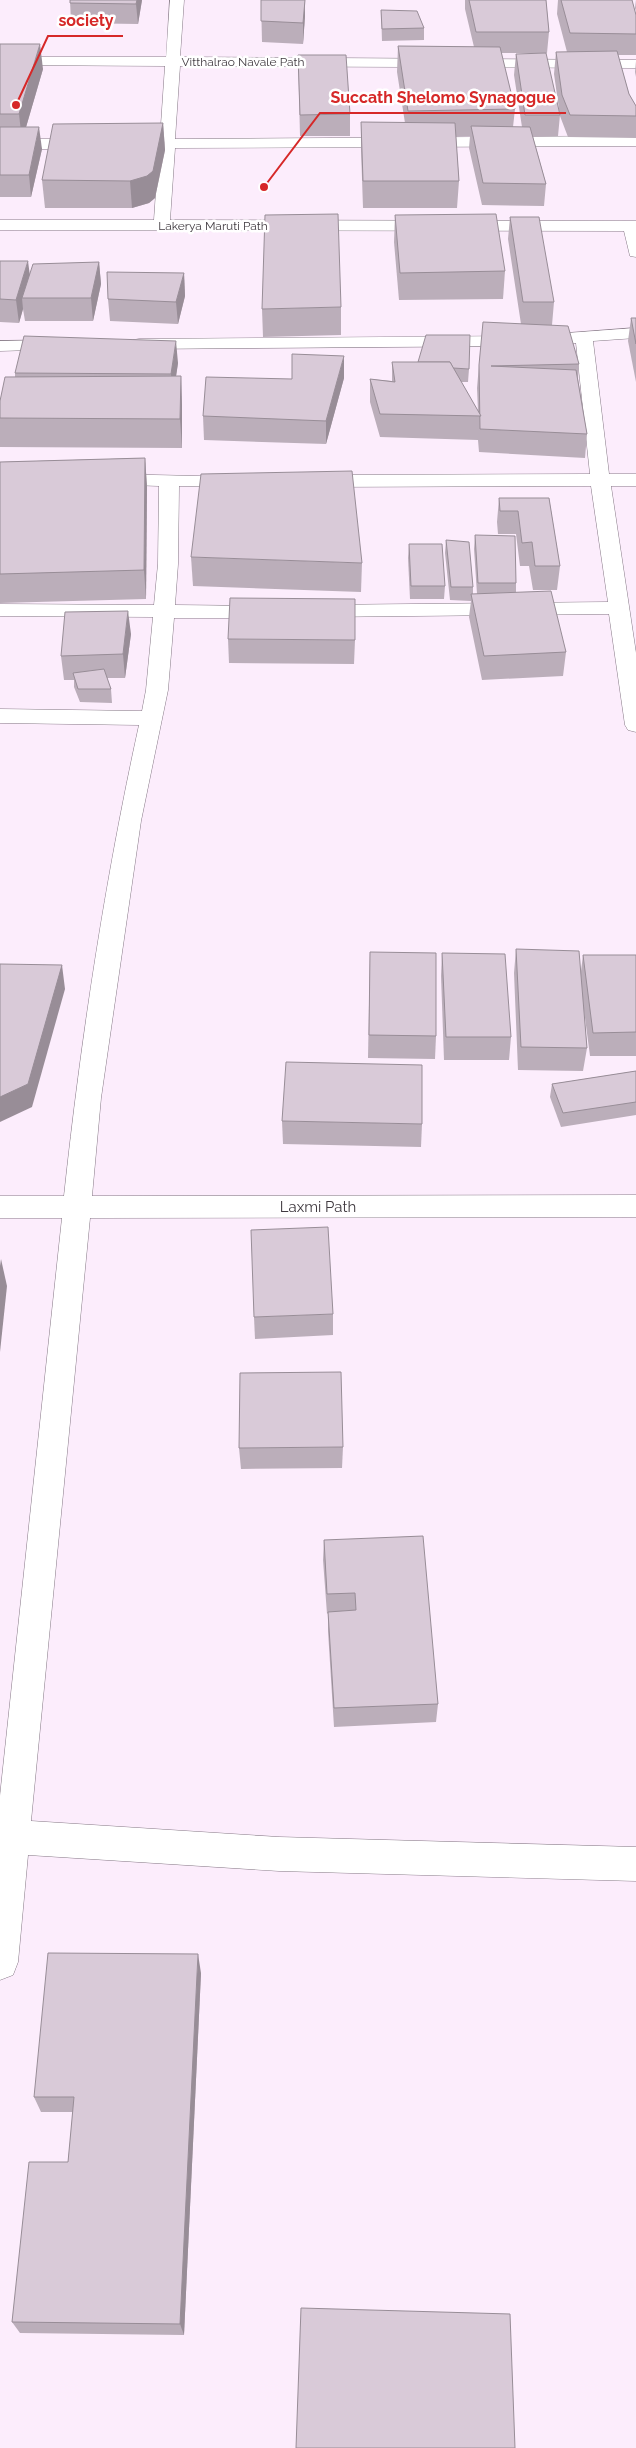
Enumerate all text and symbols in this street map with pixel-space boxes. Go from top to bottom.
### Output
callout: society [48,5,123,36]
text: society [58,11,114,30]
street label: Vitthalrao Navale Path [181,55,305,69]
callout: Succath Shelomo Synagogue [320,82,566,113]
text: Succath Shelomo Synagogue [330,88,556,107]
street label: Lakerya Maruti Path [158,219,268,233]
street label: Laxmi Path [280,1198,356,1216]

